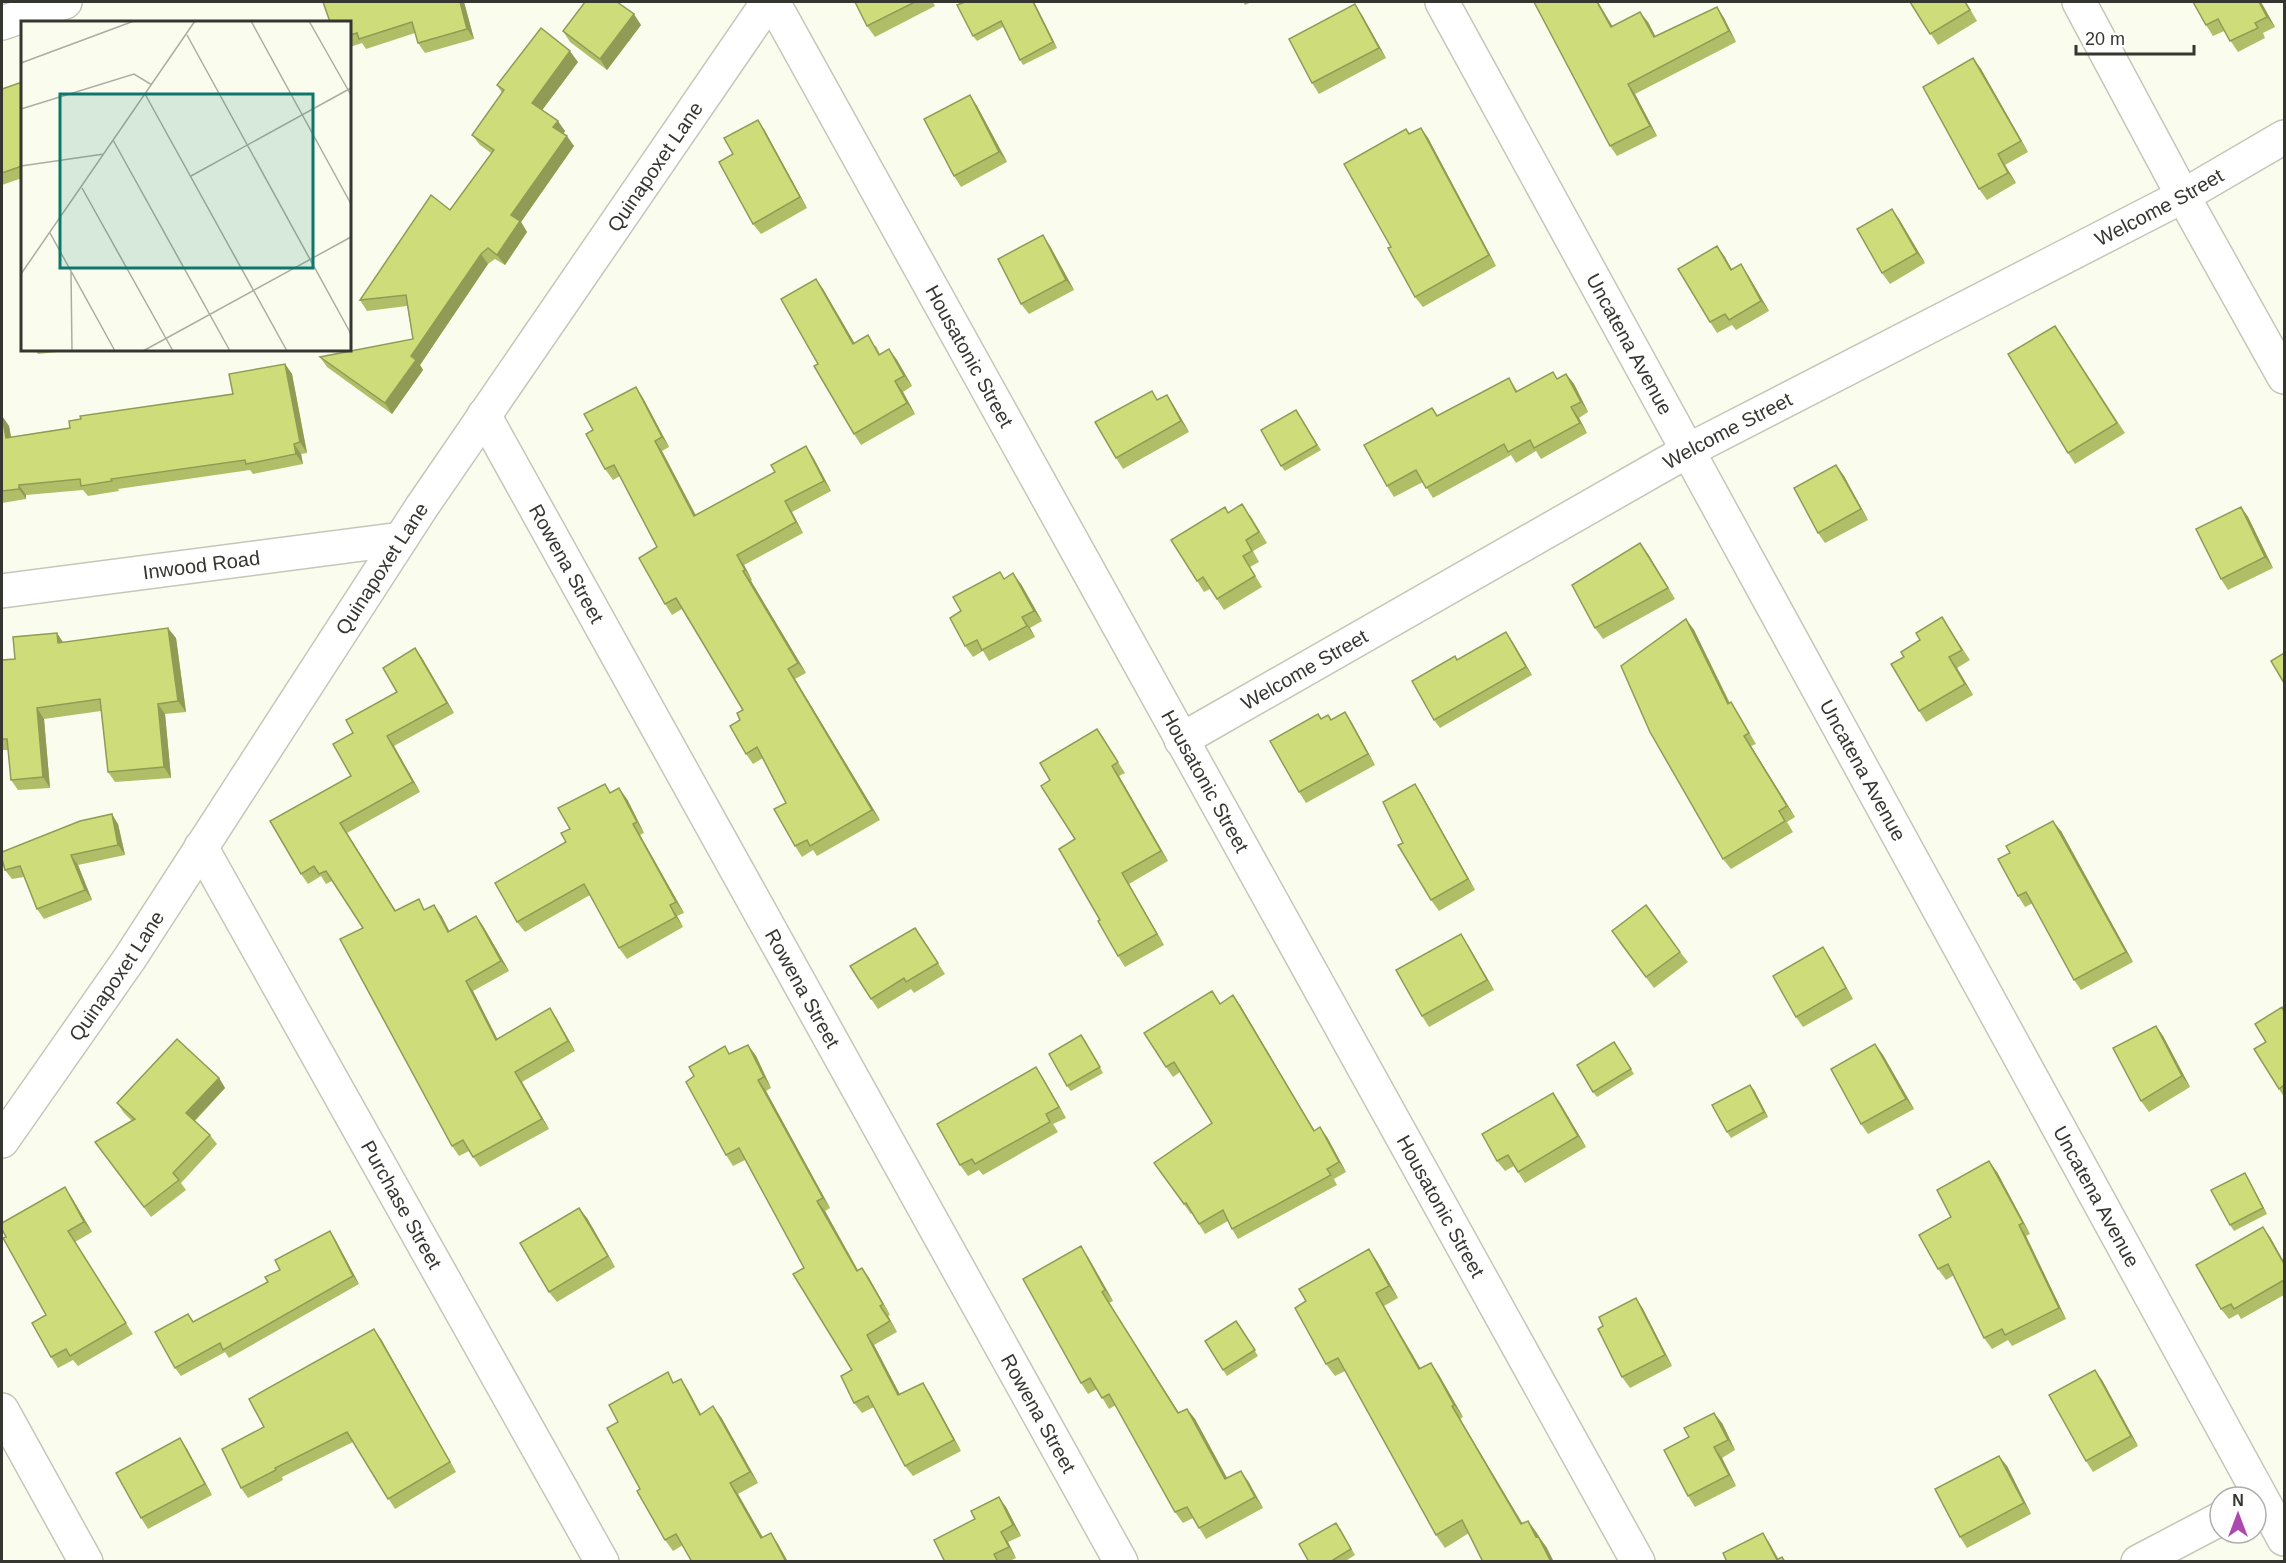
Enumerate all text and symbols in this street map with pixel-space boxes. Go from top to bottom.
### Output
scale bar [2076,18,2194,56]
inset map [21,21,351,351]
text: 20 m [2085,29,2125,49]
street label: Quinapoxet Lane [603,98,707,236]
street label: Welcome Street [2091,164,2227,250]
street label: Uncatena Avenue [1582,270,1677,418]
street label: Housatonic Street [921,281,1018,431]
street label: Welcome Street [1659,388,1796,473]
street label: Quinapoxet Lane [331,499,432,639]
street label: Rowena Street [525,500,608,627]
street label: Inwood Road [141,546,261,584]
street label: Welcome Street [1237,625,1372,714]
street label: Uncatena Avenue [1815,696,1910,845]
street label: Housatonic Street [1157,706,1253,856]
street label: Quinapoxet Lane [65,907,168,1045]
street label: Rowena Street [761,925,844,1052]
street label: Uncatena Avenue [2049,1122,2144,1271]
street label: Housatonic Street [1393,1131,1489,1282]
street label: Purchase Street [357,1137,446,1273]
street label: Rowena Street [997,1350,1080,1477]
north arrow [2208,1485,2268,1545]
text: N [2232,1492,2244,1509]

